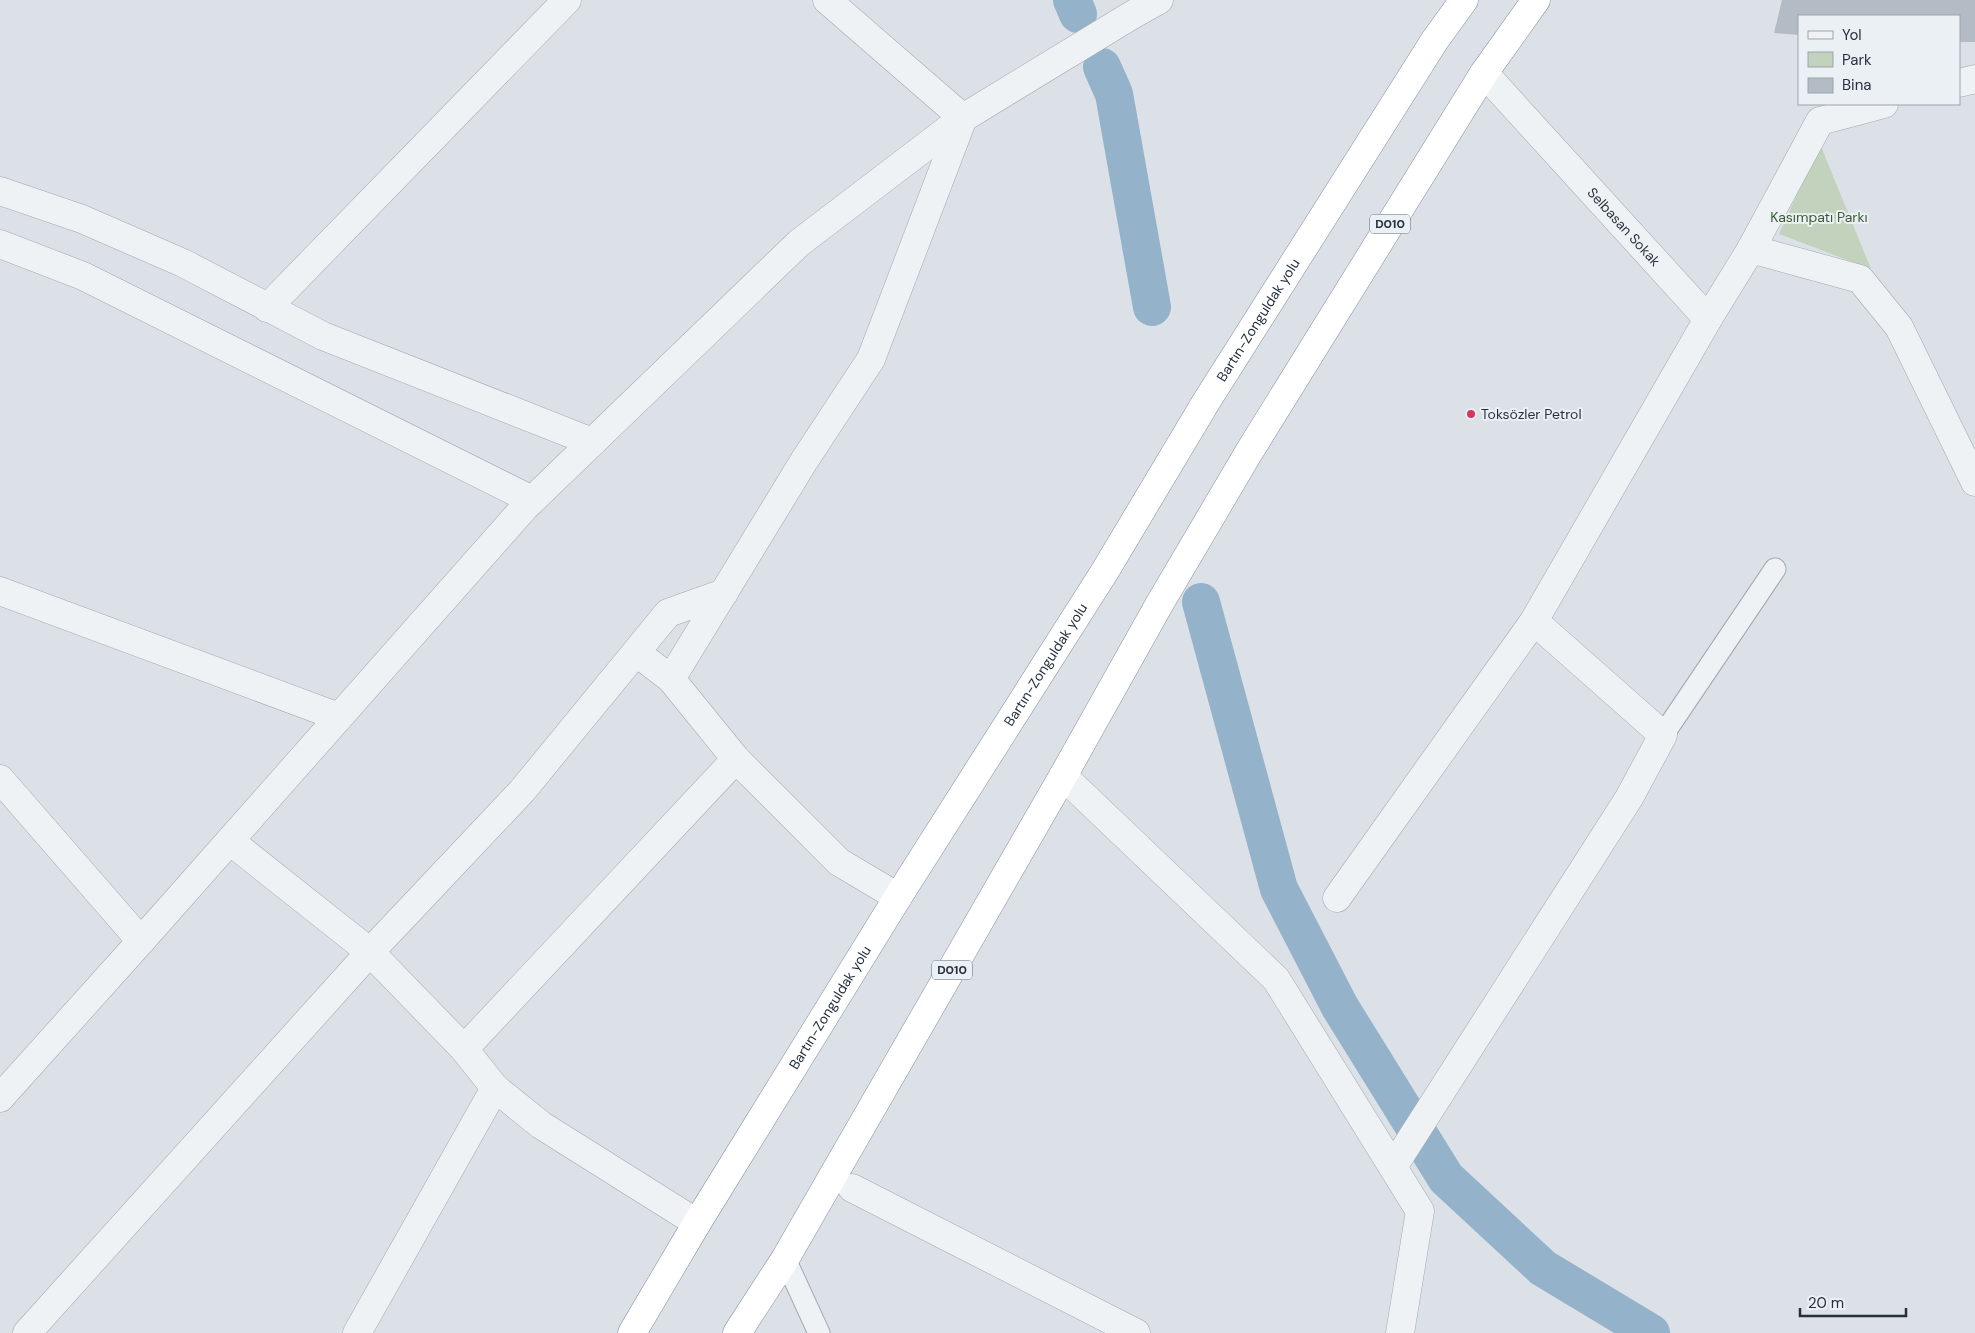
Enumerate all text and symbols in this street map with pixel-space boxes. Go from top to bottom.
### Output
legend [1798,15,1960,105]
text: Yol [1842,25,1862,45]
text: Park [1842,50,1872,70]
text: Bina [1842,75,1871,95]
street label: Selbasan Sokak [1584,184,1664,270]
park label: Kasımpatı Parkı [1770,208,1868,226]
road number: D010 [1370,214,1410,233]
street label: Bartın-Zonguldak yolu [1212,255,1304,385]
place label: Toksözler Petrol [1481,405,1582,423]
marker: Toksözler Petrol [1465,408,1477,420]
street label: Bartın-Zonguldak yolu [1000,600,1091,729]
street label: Bartın-Zonguldak yolu [785,942,875,1073]
road number: D010 [932,960,972,980]
scale bar [1800,1286,1906,1318]
text: 20 m [1808,1293,1844,1313]

